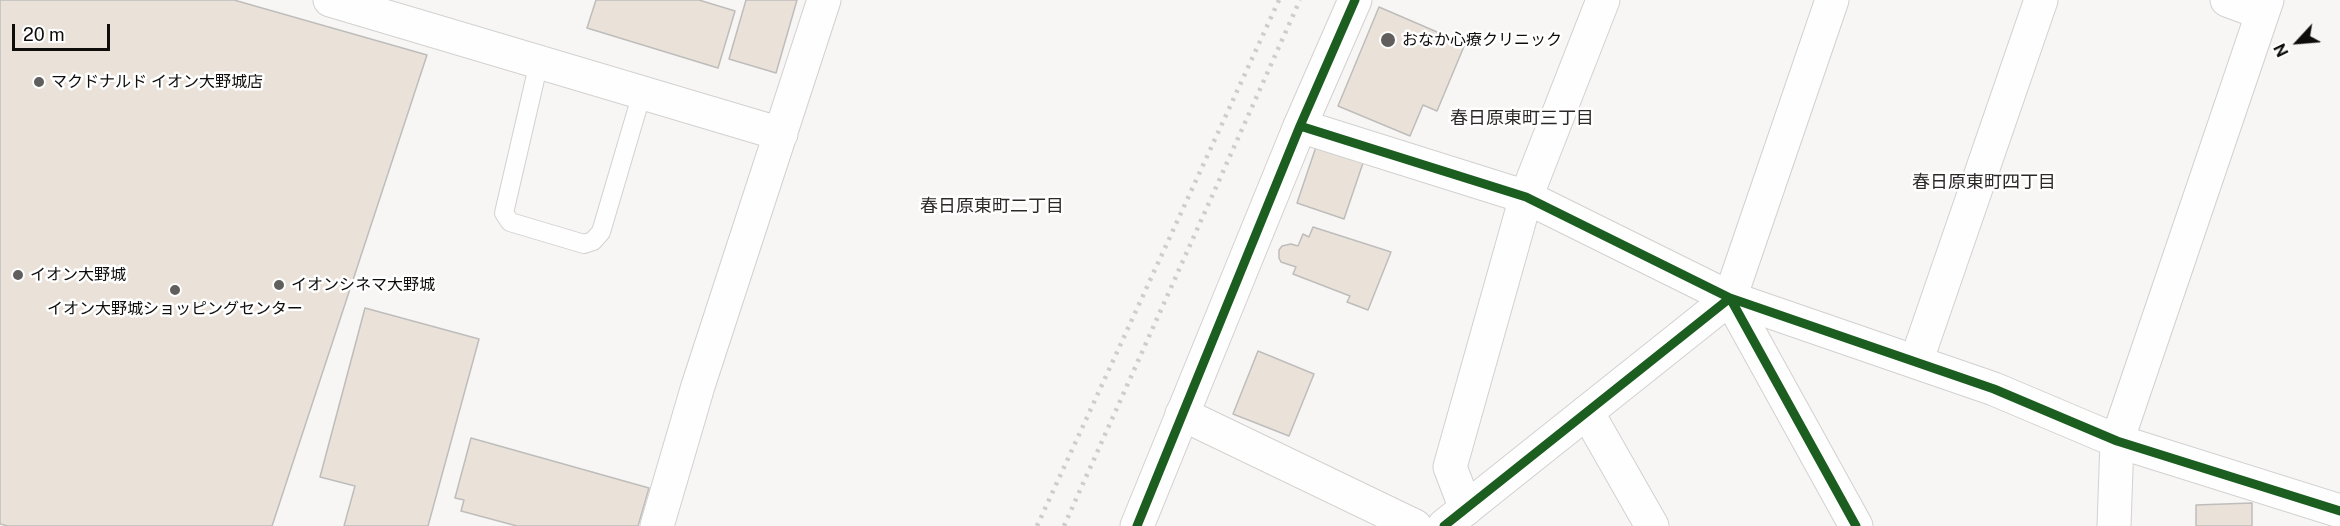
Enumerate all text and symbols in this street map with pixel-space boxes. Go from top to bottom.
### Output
scale bar [15,12,112,50]
north arrow [2268,12,2328,72]
text: 20 m [23,24,65,45]
place label: おなか心療クリニック [1402,30,1562,50]
marker: おなか心療クリニック [1379,31,1397,49]
text: N [2270,40,2293,60]
place label: マクドナルド イオン大野城店 [51,72,263,92]
marker: マクドナルド イオン大野城店 [32,75,46,89]
district label: 春日原東町三丁目 [1450,107,1594,129]
district label: 春日原東町四丁目 [1912,171,2056,193]
district label: 春日原東町二丁目 [920,195,1064,217]
place label: イオン大野城 [30,265,126,285]
marker: イオン大野城 [11,268,25,282]
place label: イオンシネマ大野城 [291,275,435,295]
marker: イオンシネマ大野城 [272,278,286,292]
marker: イオン大野城ショッピングセンター [168,283,182,297]
place label: イオン大野城ショッピングセンター [47,299,303,319]

